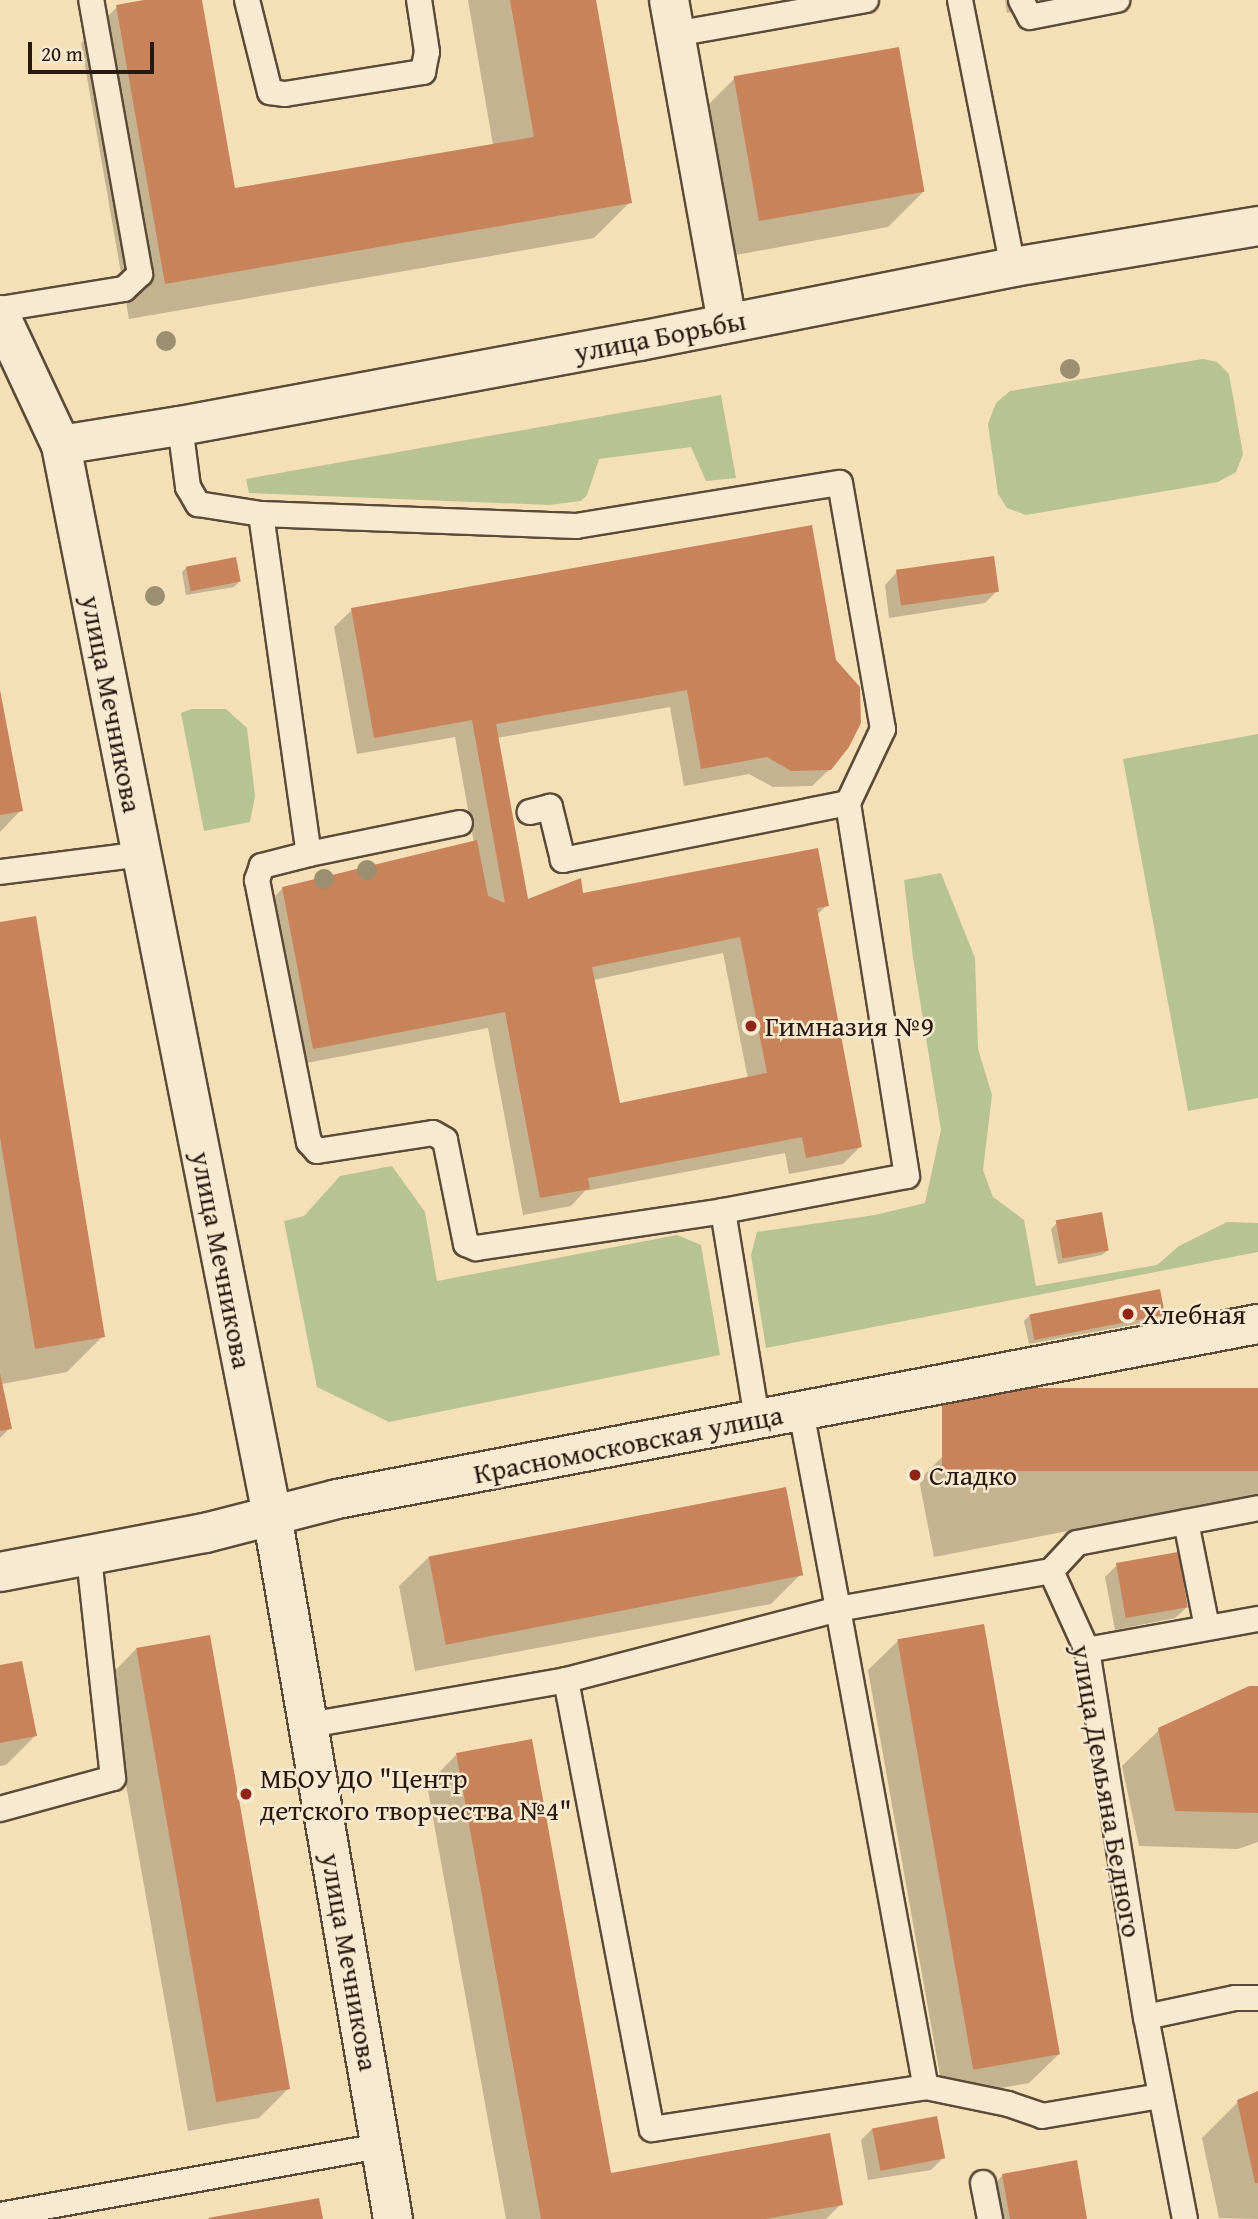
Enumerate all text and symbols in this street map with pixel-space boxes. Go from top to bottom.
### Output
scale bar [32,28,158,72]
text: 20 m [41,38,83,69]
street label: улица Борьбы [571,303,749,369]
street label: улица Мечникова [74,592,150,816]
place label: Гимназия №9 [765,1009,934,1043]
marker: Гимназия №9 [743,1018,759,1034]
street label: улица Мечникова [184,1148,260,1372]
place label: Хлебная [1142,1297,1246,1331]
marker: Хлебная [1120,1306,1136,1322]
street label: Красномосковская улица [471,1398,785,1490]
place label: Сладко [929,1458,1017,1492]
marker: Сладко [907,1467,923,1483]
street label: улица Демьяна Бедного [1065,1642,1149,1940]
place label: МБОУ ДО "Центр детского творчества №4" [260,1761,572,1827]
marker: МБОУ ДО "Центр детского творчества №4" [238,1786,254,1802]
street label: улица Мечникова [314,1850,386,2074]

